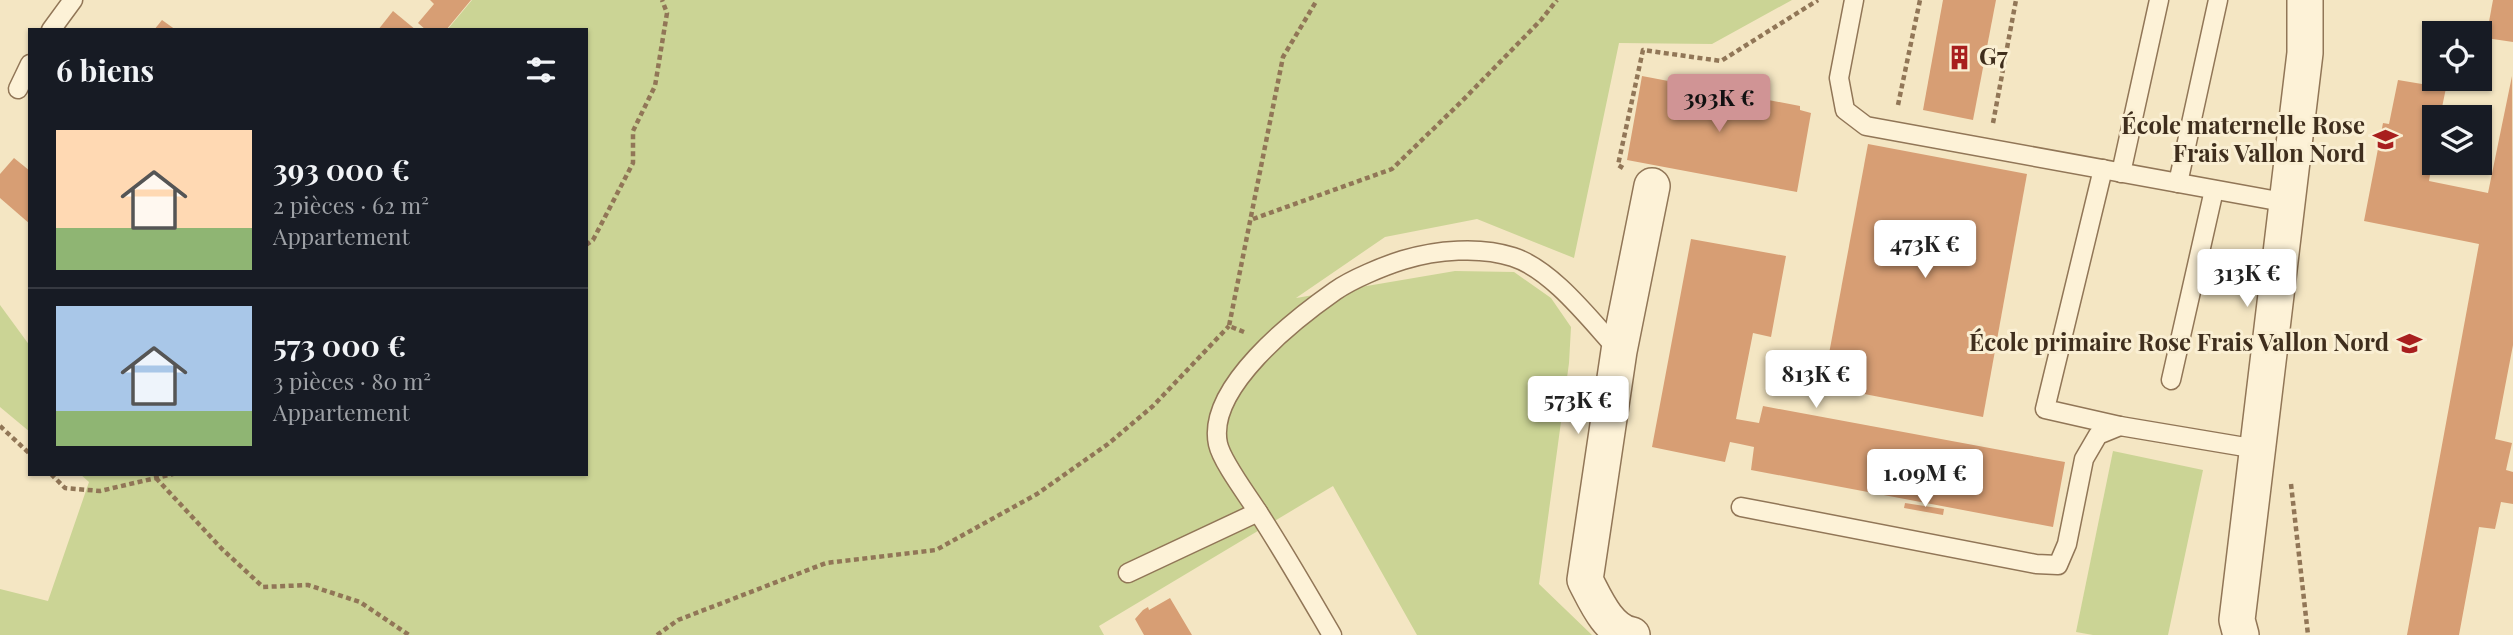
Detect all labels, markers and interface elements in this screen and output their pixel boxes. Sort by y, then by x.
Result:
map controls [2422,21,2492,175]
button: locate [2422,21,2492,91]
place label: G7 [1979,39,2008,71]
building icon: G7 [1945,43,1973,71]
text: 6 biens [56,50,154,90]
icon: filters [522,51,560,89]
pin: 393K € [1662,74,1776,134]
text: 393K € [1683,81,1755,112]
button: layers [2422,105,2492,175]
place label: École maternelle Rose Frais Vallon Nord [2121,108,2365,168]
school or university icon: École maternelle Rose Frais Vallon Nord [2371,126,2399,154]
text: 393 000 € [273,149,410,189]
icon: home [112,158,196,242]
text: 2 pièces · 62 m² [273,189,429,220]
text: Appartement [273,220,410,251]
pin: 473K € [1868,220,1982,280]
text: 473K € [1890,227,1960,258]
pin: 313K € [2190,250,2304,309]
text: 313K € [2213,256,2281,287]
text: 573 000 € [273,325,406,365]
place label: École primaire Rose Frais Vallon Nord [1969,325,2389,357]
school or university icon: École primaire Rose Frais Vallon Nord [2395,329,2423,357]
icon: home [112,334,196,418]
pin: 813K € [1759,350,1873,410]
text: 813K € [1781,357,1851,388]
text: 3 pièces · 80 m² [273,365,431,396]
pin: 573K € [1521,376,1635,436]
text: 573K € [1544,383,1612,414]
text: Appartement [273,396,410,427]
pin: 1.09M € [1860,449,1990,509]
text: 1.09M € [1883,456,1967,487]

